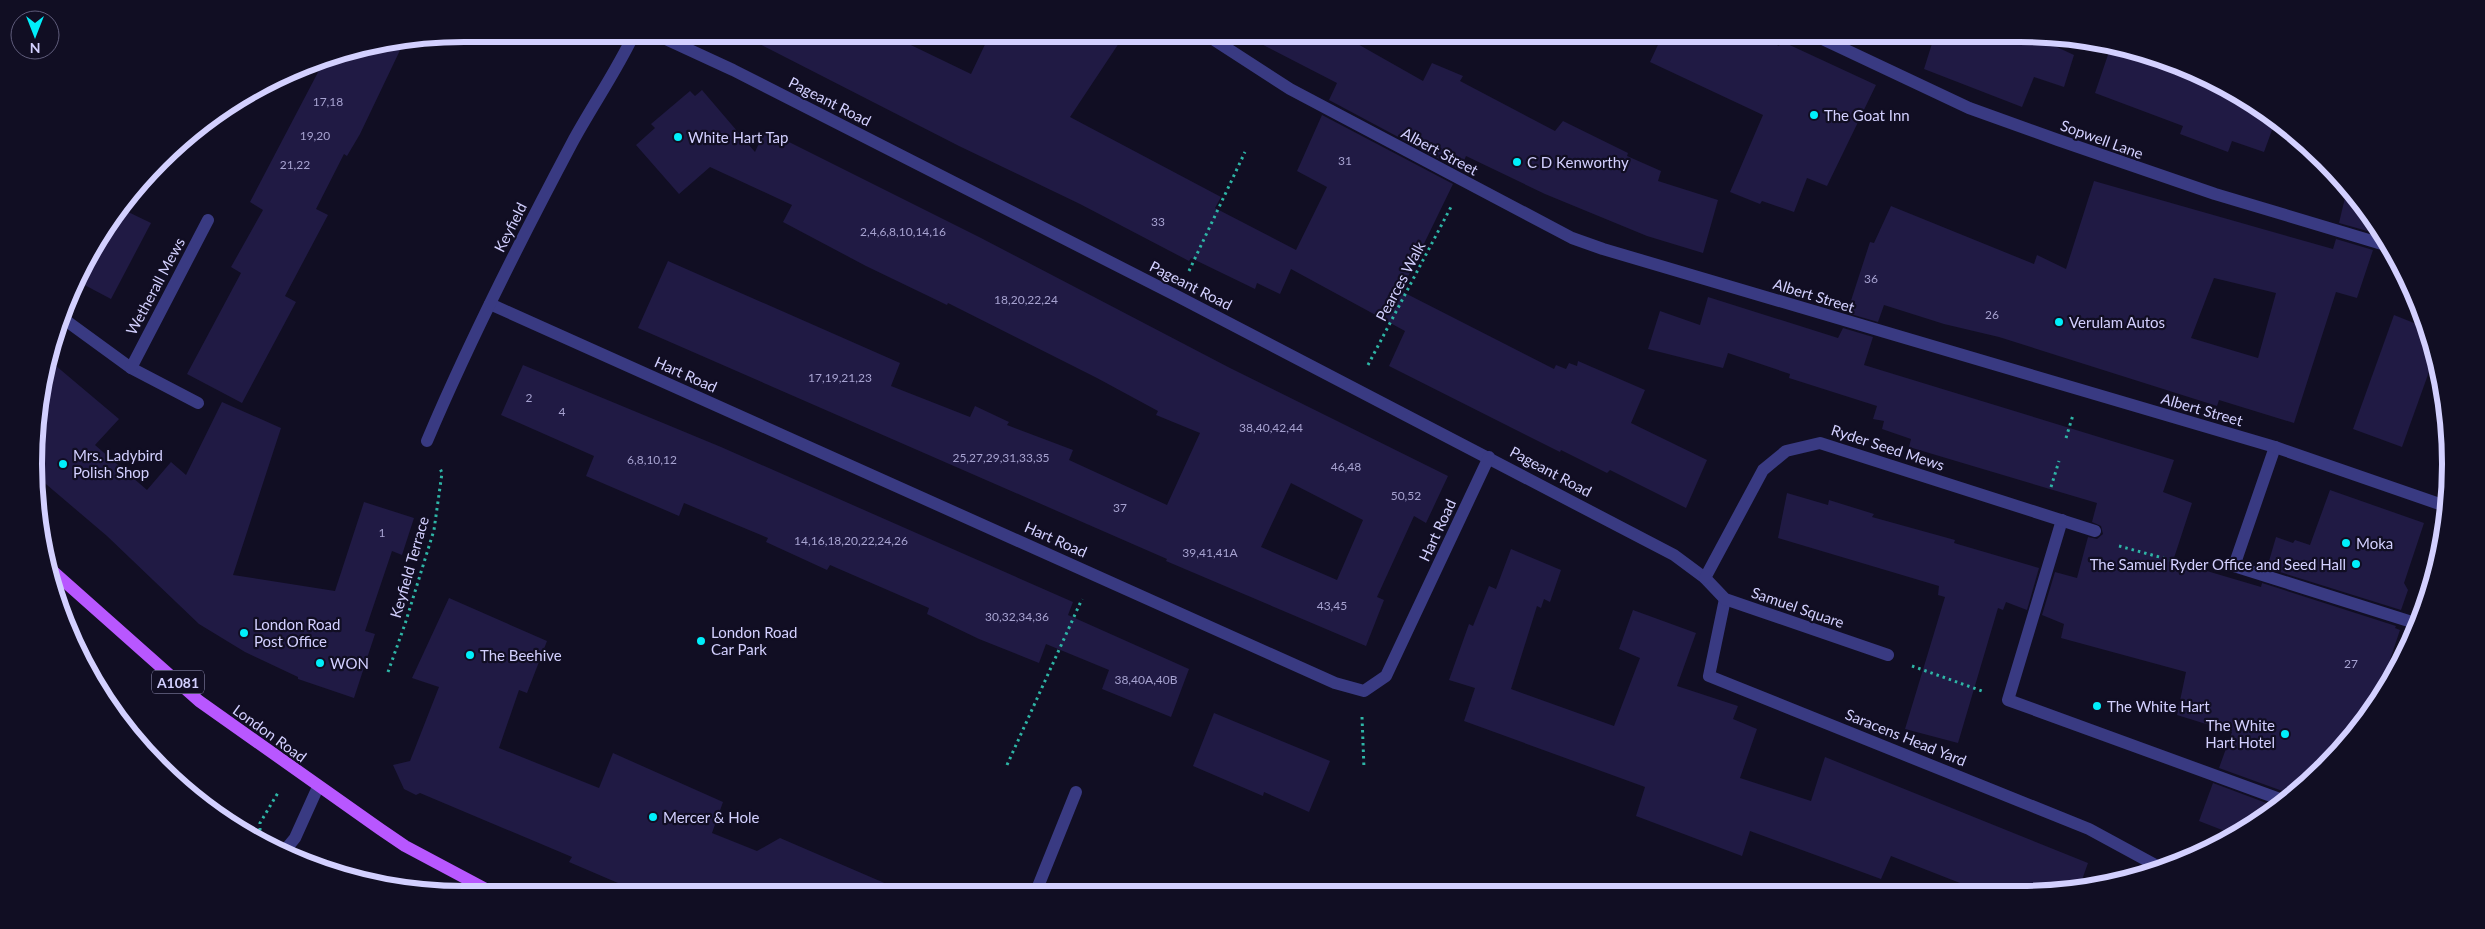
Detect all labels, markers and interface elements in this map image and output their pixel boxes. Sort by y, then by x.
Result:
north arrow [10,10,60,60]
text: N [30,40,40,57]
street label: Pageant Road [786,73,874,129]
house number: 17,18 [313,94,343,109]
place label: The Goat Inn [1824,106,1910,124]
marker: The Goat Inn [1808,109,1820,121]
street label: Sopwell Lane [2058,116,2146,162]
street label: Albert Street [1399,123,1482,179]
house number: 19,20 [300,128,330,143]
place label: White Hart Tap [688,128,788,146]
marker: White Hart Tap [672,131,684,143]
house number: 31 [1338,153,1352,168]
place label: C D Kenworthy [1527,153,1629,171]
marker: C D Kenworthy [1511,156,1523,168]
house number: 21,22 [280,157,310,172]
street label: Keyfield [490,199,530,255]
house number: 33 [1151,214,1165,229]
house number: 2,4,6,8,10,14,16 [860,224,946,239]
street label: Wetherall Mews [122,234,188,338]
street label: Pearces Walk [1372,238,1429,324]
street label: Pageant Road [1147,257,1235,313]
house number: 36 [1864,271,1878,286]
street label: Albert Street [1771,274,1857,316]
house number: 18,20,22,24 [994,292,1058,307]
house number: 26 [1985,307,1999,322]
place label: Verulam Autos [2069,313,2165,331]
marker: Verulam Autos [2053,316,2065,328]
street label: Hart Road [652,352,720,396]
house number: 17,19,21,23 [808,370,872,385]
street label: Albert Street [2159,389,2246,429]
house number: 2 [526,390,533,405]
house number: 4 [559,404,566,419]
house number: 38,40,42,44 [1239,420,1303,435]
street label: Ryder Seed Mews [1829,420,1947,474]
street label: Pageant Road [1507,442,1595,500]
place label: Mrs. Ladybird Polish Shop [73,446,163,481]
house number: 25,27,29,31,33,35 [952,450,1050,465]
house number: 6,8,10,12 [627,452,677,467]
marker: Mrs. Ladybird Polish Shop [57,458,69,470]
house number: 46,48 [1331,459,1361,474]
house number: 50,52 [1391,488,1421,503]
street label: Hart Road [1415,496,1459,564]
house number: 37 [1113,500,1127,515]
street label: Keyfield Terrace [386,514,432,620]
street label: Hart Road [1022,517,1090,561]
house number: 1 [379,525,386,540]
house number: 14,16,18,20,22,24,26 [794,533,908,548]
place label: Moka [2356,534,2393,552]
marker: Moka [2340,537,2352,549]
house number: 39,41,41A [1182,545,1239,560]
place label: The Samuel Ryder Office and Seed Hall [2090,555,2346,573]
marker: The Samuel Ryder Office and Seed Hall [2350,558,2362,570]
street label: Samuel Square [1749,583,1847,631]
house number: 43,45 [1317,598,1347,613]
house number: 30,32,34,36 [985,609,1049,624]
place label: London Road Post Office [254,615,340,650]
place label: London Road Car Park [711,623,797,658]
marker: London Road Post Office [238,627,250,639]
marker: London Road Car Park [695,635,707,647]
place label: The Beehive [480,646,562,664]
marker: The Beehive [464,649,476,661]
place label: WON [330,654,369,672]
house number: 27 [2344,656,2358,671]
marker: WON [314,657,326,669]
road number: A1081 [152,670,204,694]
house number: 38,40A,40B [1114,672,1178,687]
place label: The White Hart [2107,697,2210,715]
street label: London Road [230,700,310,766]
marker: The White Hart [2091,700,2103,712]
street label: Saracens Head Yard [1843,705,1969,769]
place label: The White Hart Hotel [2205,716,2275,751]
marker: The White Hart Hotel [2279,728,2291,740]
place label: Mercer & Hole [663,808,759,826]
marker: Mercer & Hole [647,811,659,823]

